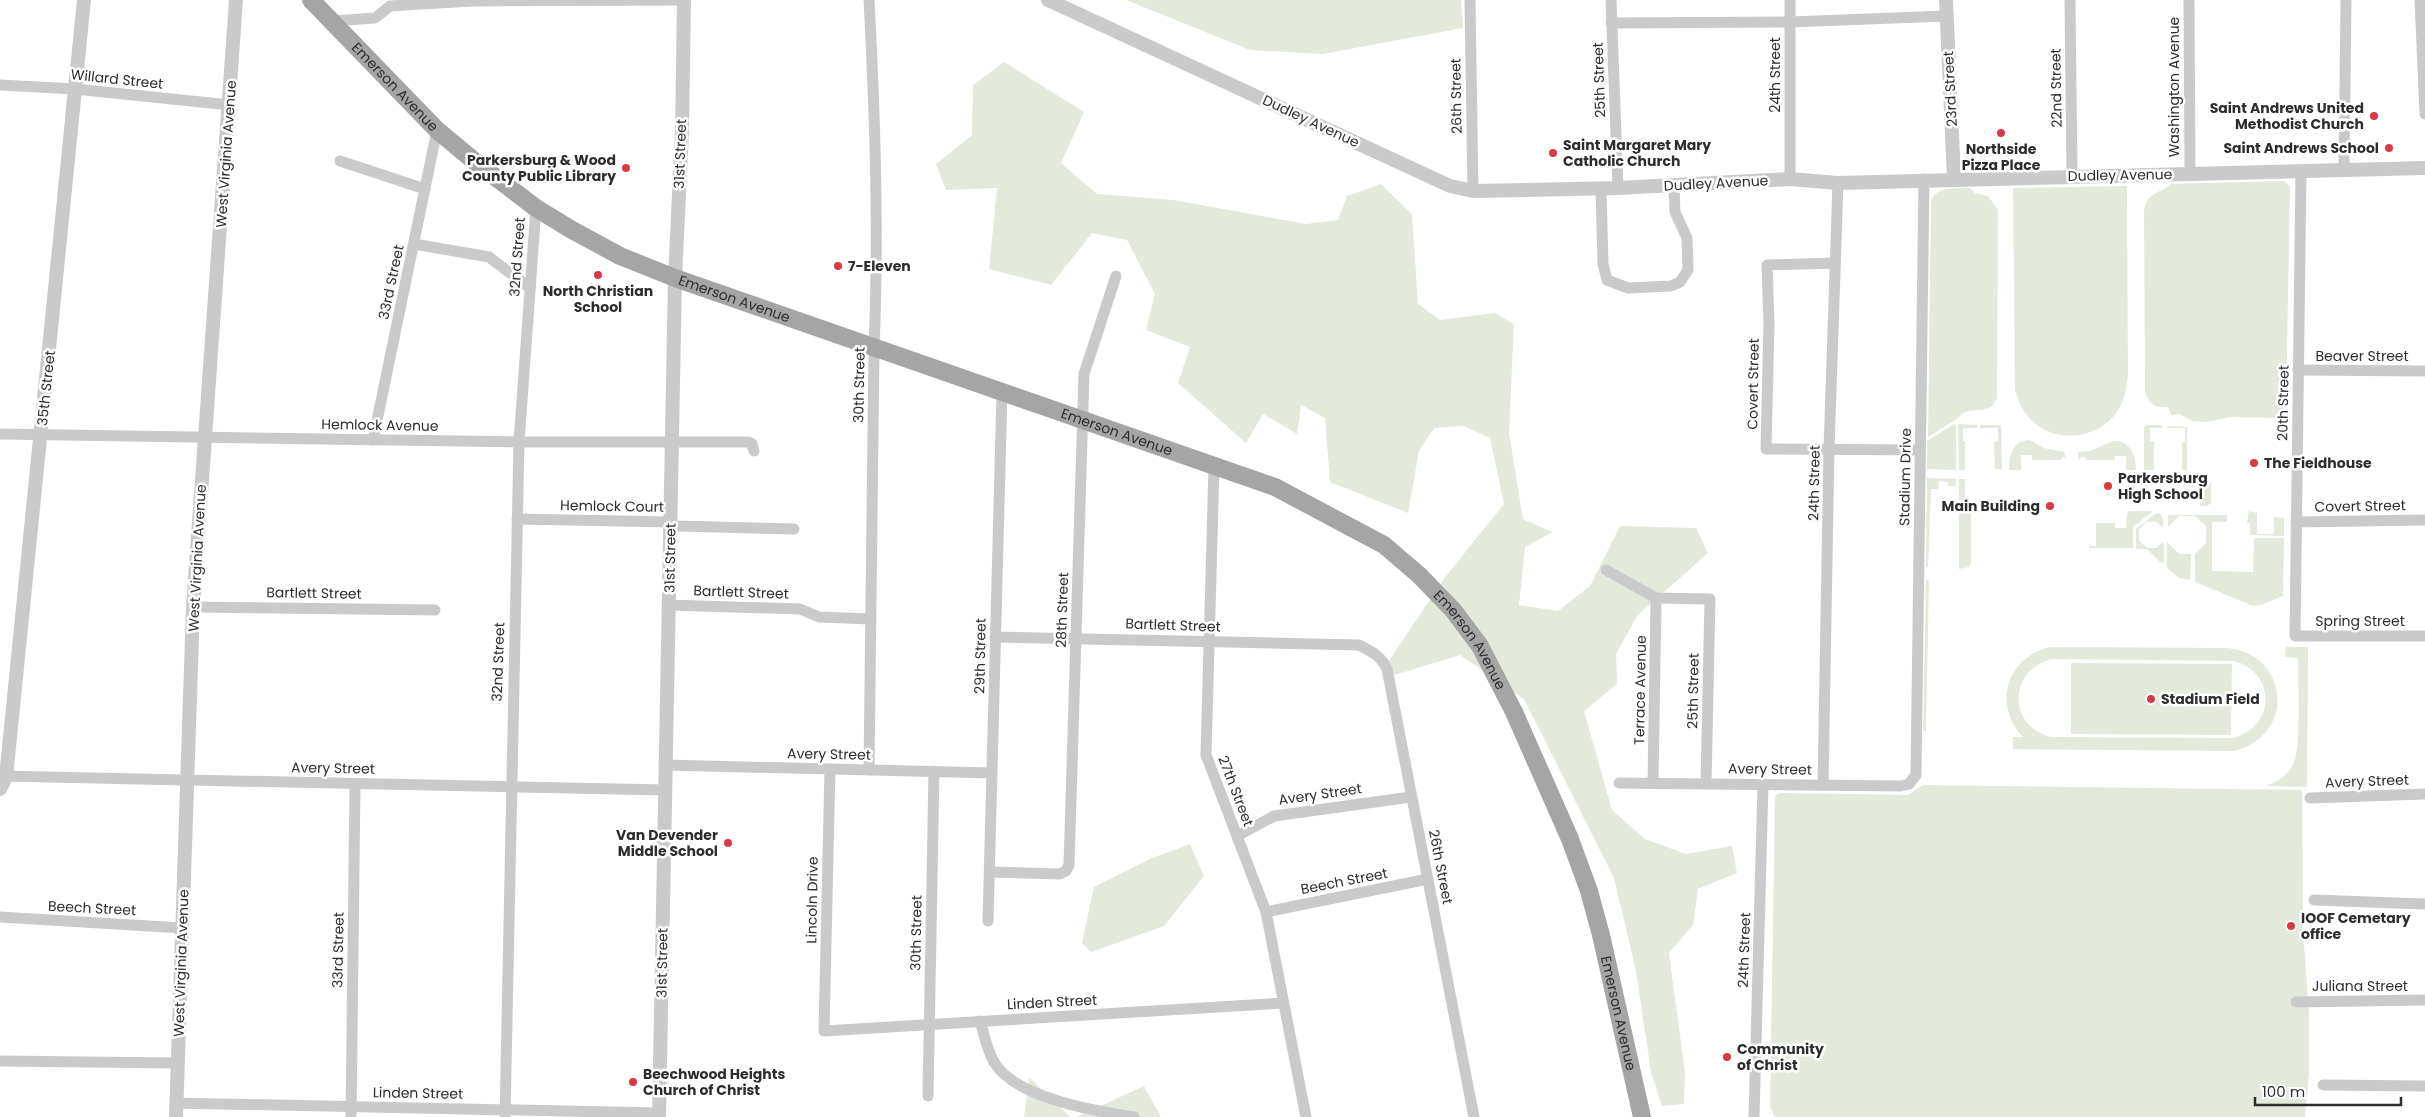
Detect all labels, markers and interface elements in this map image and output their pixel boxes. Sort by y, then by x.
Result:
street label: Washington Avenue [2164,16,2184,157]
street label: 24th Street [1765,37,1785,113]
street label: Emerson Avenue [347,38,443,136]
street label: 25th Street [1588,42,1610,118]
street label: 22nd Street [2045,48,2067,128]
street label: 23rd Street [1938,51,1962,127]
street label: 26th Street [1445,58,1467,134]
street label: Willard Street [70,64,164,94]
street label: West Virginia Avenue [211,79,241,228]
street label: Dudley Avenue [1259,90,1363,152]
place label: Saint Andrews United Methodist Church [2210,98,2364,134]
marker: Saint Andrews United Methodist Church [2368,110,2380,122]
street label: 31st Street [669,119,691,189]
marker: Northside Pizza Place [1995,127,2007,139]
place label: Saint Margaret Mary Catholic Church [1563,135,1711,171]
place label: Saint Andrews School [2223,138,2379,158]
place label: Northside Pizza Place [1962,139,2041,175]
marker: Saint Andrews School [2383,142,2395,154]
marker: Saint Margaret Mary Catholic Church [1547,147,1559,159]
place label: Parkersburg & Wood County Public Library [462,150,616,186]
marker: Parkersburg & Wood County Public Library [620,162,632,174]
street label: Dudley Avenue [2068,164,2173,186]
street label: Dudley Avenue [1663,170,1769,196]
street label: 32nd Street [504,217,530,297]
street label: 33rd Street [373,243,409,321]
place label: 7-Eleven [848,256,911,276]
marker: 7-Eleven [832,260,844,272]
marker: North Christian School [592,269,604,281]
street label: Emerson Avenue [676,270,793,327]
place label: North Christian School [543,281,653,317]
street label: Covert Street [1742,338,1764,430]
street label: Beaver Street [2315,346,2409,366]
street label: 30th Street [848,347,870,423]
street label: 35th Street [32,349,60,427]
street label: 20th Street [2272,365,2294,441]
street label: Emerson Avenue [1058,403,1176,461]
street label: Hemlock Avenue [321,414,439,436]
street label: Stadium Drive [1894,428,1916,526]
street label: 24th Street [1803,445,1825,521]
place label: The Fieldhouse [2264,453,2372,473]
marker: The Fieldhouse [2248,457,2260,469]
place label: Parkersburg High School [2118,468,2208,504]
marker: Parkersburg High School [2102,480,2114,492]
street label: West Virginia Avenue [183,483,211,632]
street label: Hemlock Court [560,495,664,517]
street label: Covert Street [2314,495,2406,517]
place label: Main Building [1942,496,2040,516]
marker: Main Building [2044,500,2056,512]
street label: 31st Street [659,523,681,593]
street label: 28th Street [1051,572,1073,648]
street label: Bartlett Street [693,580,789,604]
street label: Bartlett Street [266,582,362,604]
street label: Emerson Avenue [1429,586,1511,693]
street label: Spring Street [2315,611,2405,631]
street label: Bartlett Street [1125,613,1221,637]
street label: 29th Street [969,618,991,694]
street label: 32nd Street [487,622,509,702]
street label: Terrace Avenue [1629,635,1651,745]
street label: 25th Street [1682,653,1704,729]
place label: Stadium Field [2161,689,2260,709]
marker: Stadium Field [2145,693,2157,705]
street label: Avery Street [787,743,871,765]
street label: 27th Street [1213,753,1259,829]
street label: Avery Street [291,757,375,779]
street label: Avery Street [1728,758,1812,780]
street label: Avery Street [2325,770,2409,792]
street label: Avery Street [1277,778,1363,810]
place label: Van Devender Middle School [616,825,718,861]
street label: 26th Street [1424,828,1458,906]
marker: Van Devender Middle School [722,837,734,849]
street label: Lincoln Drive [801,856,823,944]
street label: Beech Street [1299,863,1389,899]
street label: West Virginia Avenue [168,889,194,1037]
street label: 30th Street [905,895,927,971]
street label: Beech Street [47,896,137,920]
place label: IOOF Cemetary office [2301,908,2411,944]
street label: 33rd Street [327,912,349,988]
street label: 24th Street [1733,912,1755,988]
marker: IOOF Cemetary office [2285,920,2297,932]
street label: 31st Street [651,928,673,998]
street label: Emerson Avenue [1596,954,1641,1073]
street label: Juliana Street [2312,976,2408,996]
street label: Linden Street [1006,990,1098,1014]
place label: Community of Christ [1737,1039,1824,1075]
marker: Community of Christ [1721,1051,1733,1063]
place label: Beechwood Heights Church of Christ [643,1064,785,1100]
scale bar [2255,1074,2401,1106]
marker: Beechwood Heights Church of Christ [627,1076,639,1088]
text: 100 m [2262,1081,2305,1102]
street label: Linden Street [373,1082,463,1104]

